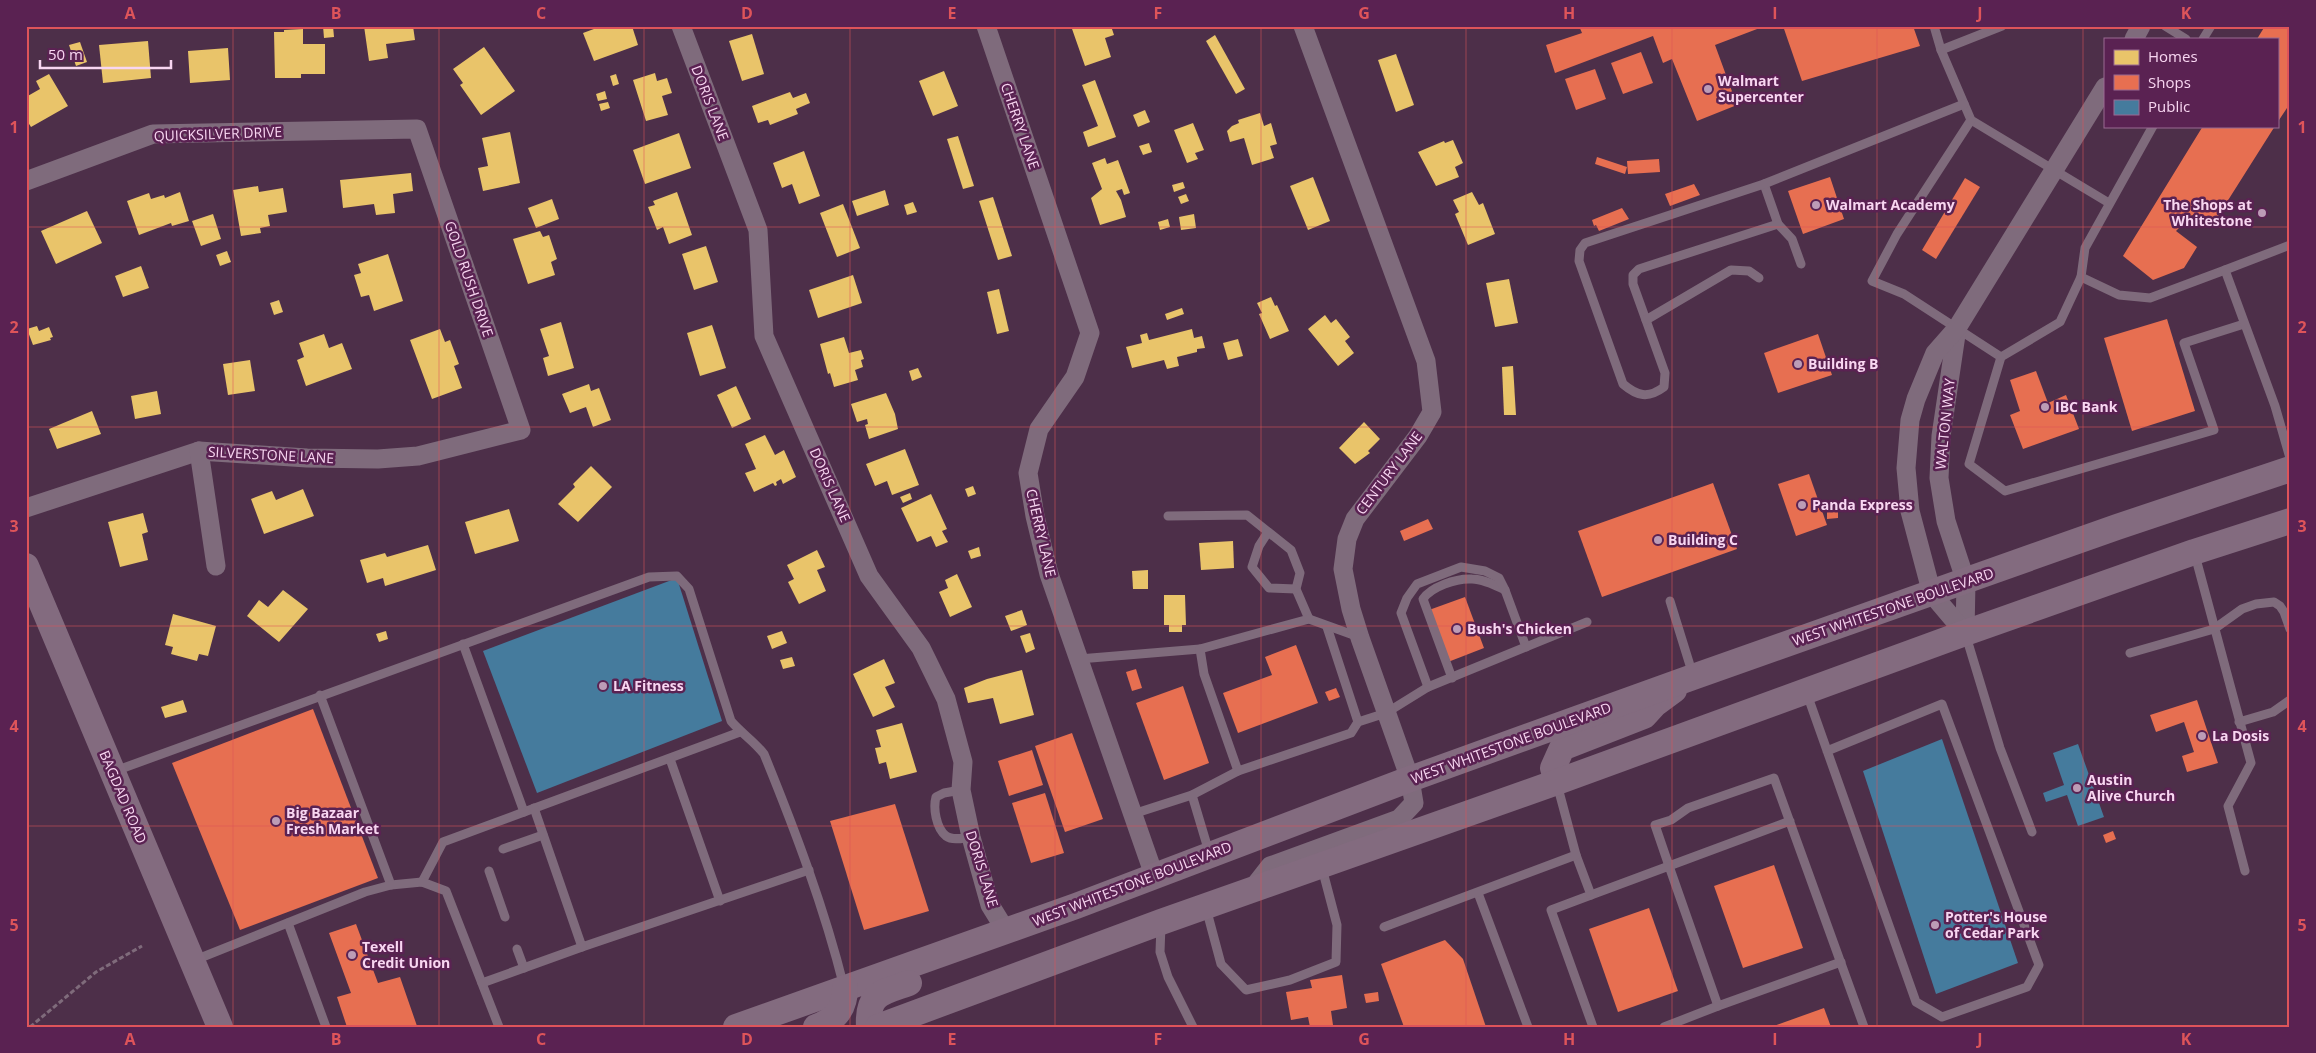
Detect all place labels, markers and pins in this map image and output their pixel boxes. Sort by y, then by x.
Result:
place label: Walmart Supercenter [1718,71,1804,106]
marker: Walmart Supercenter [1702,83,1714,95]
place label: Walmart Academy [1826,195,1955,214]
place label: The Shops at Whitestone [2163,195,2252,230]
marker: Walmart Academy [1810,199,1822,211]
marker: The Shops at Whitestone [2256,207,2268,219]
place label: Building B [1808,354,1878,373]
marker: Building B [1792,358,1804,370]
place label: IBC Bank [2055,397,2118,416]
marker: IBC Bank [2039,401,2051,413]
place label: Panda Express [1812,495,1913,514]
marker: Panda Express [1796,499,1808,511]
place label: Building C [1668,530,1738,549]
marker: Building C [1652,534,1664,546]
place label: Bush's Chicken [1467,619,1572,638]
marker: Bush's Chicken [1451,623,1463,635]
place label: LA Fitness [613,676,684,695]
marker: LA Fitness [597,680,609,692]
place label: La Dosis [2212,726,2269,745]
marker: La Dosis [2196,730,2208,742]
place label: Austin Alive Church [2087,770,2175,805]
marker: Austin Alive Church [2071,782,2083,794]
place label: Big Bazaar Fresh Market [286,803,379,838]
marker: Big Bazaar Fresh Market [270,815,282,827]
place label: Potter's House of Cedar Park [1945,907,2047,942]
marker: Potter's House of Cedar Park [1929,919,1941,931]
place label: Texell Credit Union [362,937,450,972]
marker: Texell Credit Union [346,949,358,961]

